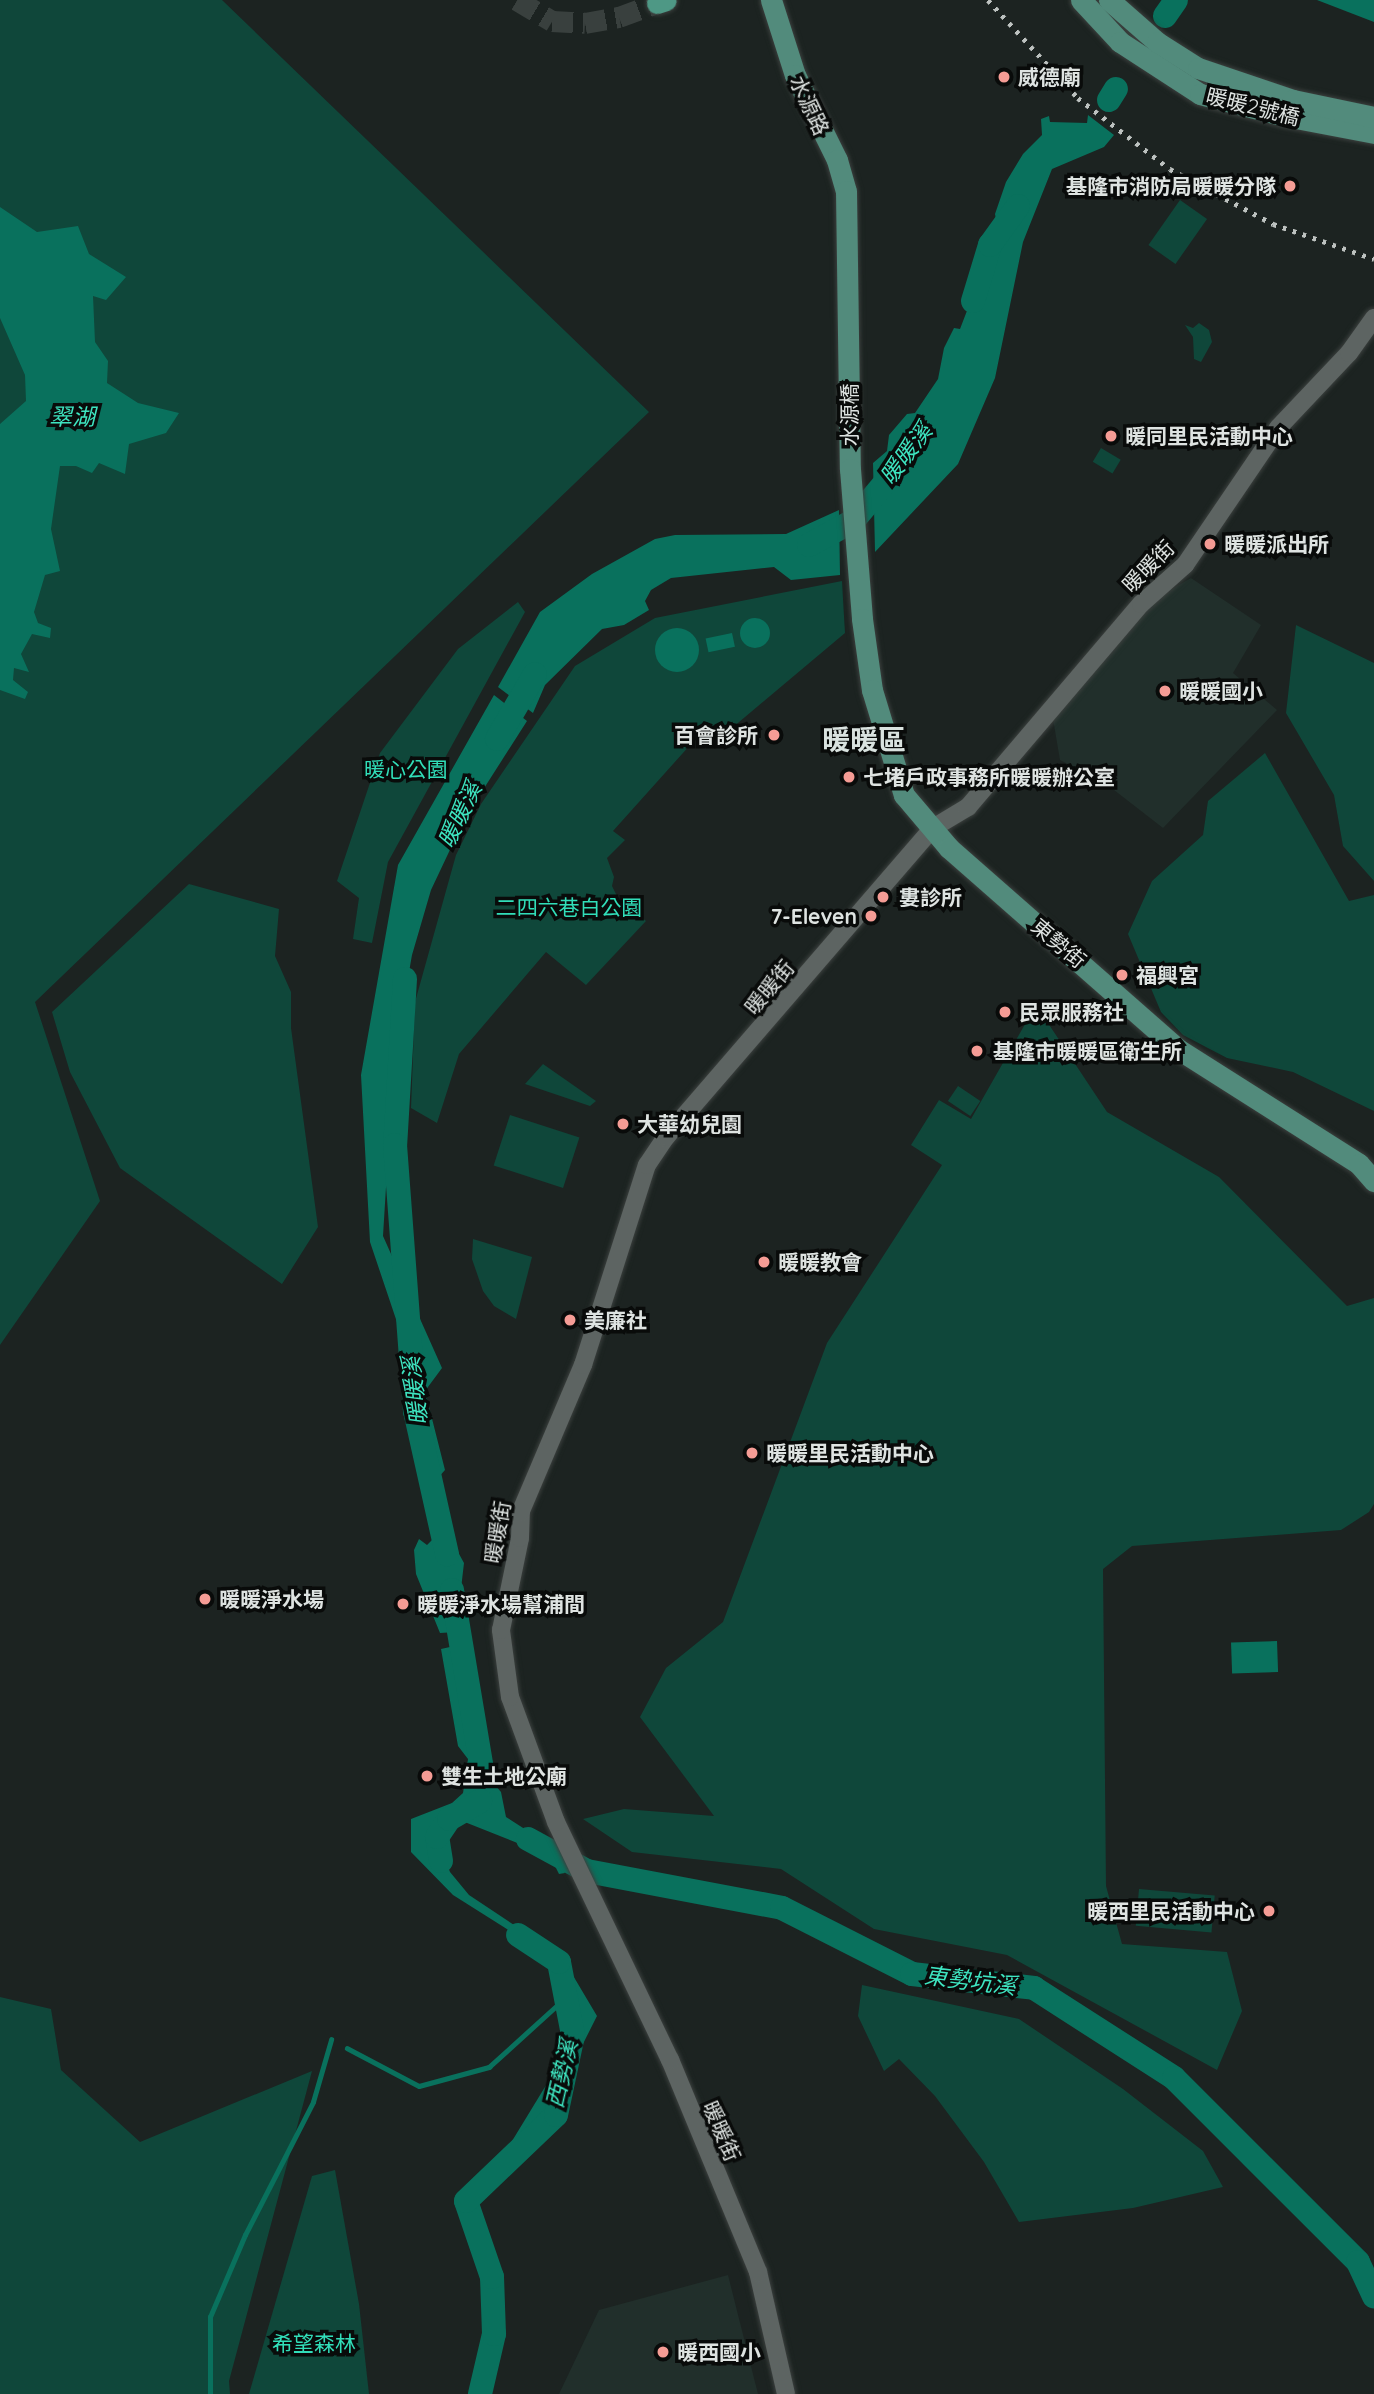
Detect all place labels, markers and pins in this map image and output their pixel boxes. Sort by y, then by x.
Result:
place label: 威德廟 [1018,64,1081,90]
marker: 威德廟 [996,69,1012,85]
place label: 基隆市消防局暖暖分隊 [1066,173,1276,199]
marker: 基隆市消防局暖暖分隊 [1282,178,1298,194]
place label: 暖同里民活動中心 [1125,423,1293,449]
marker: 暖同里民活動中心 [1103,428,1119,444]
place label: 暖暖派出所 [1224,531,1329,557]
marker: 暖暖派出所 [1202,536,1218,552]
place label: 暖暖國小 [1179,678,1263,704]
marker: 暖暖國小 [1157,683,1173,699]
place label: 百會診所 [674,722,758,748]
marker: 百會診所 [764,725,784,745]
place label: 七堵戶政事務所暖暖辦公室 [863,764,1115,790]
marker: 七堵戶政事務所暖暖辦公室 [841,769,857,785]
place label: 婁診所 [899,884,962,910]
marker: 婁診所 [873,887,893,907]
place label: 7-Eleven [771,903,857,929]
marker: 7-Eleven [863,908,879,924]
place label: 福興宮 [1136,962,1199,988]
marker: 福興宮 [1114,967,1130,983]
place label: 民眾服務社 [1019,999,1124,1025]
marker: 民眾服務社 [997,1004,1013,1020]
place label: 基隆市暖暖區衛生所 [993,1038,1182,1064]
marker: 基隆市暖暖區衛生所 [967,1041,987,1061]
place label: 大華幼兒園 [637,1111,742,1137]
marker: 大華幼兒園 [615,1116,631,1132]
place label: 暖暖教會 [778,1249,862,1275]
marker: 暖暖教會 [756,1254,772,1270]
place label: 美廉社 [584,1307,647,1333]
marker: 美廉社 [562,1312,578,1328]
place label: 暖暖里民活動中心 [766,1440,934,1466]
marker: 暖暖里民活動中心 [744,1445,760,1461]
place label: 暖暖淨水場 [219,1586,324,1612]
marker: 暖暖淨水場 [197,1591,213,1607]
place label: 暖暖淨水場幫浦間 [417,1591,585,1617]
marker: 暖暖淨水場幫浦間 [395,1596,411,1612]
place label: 雙生土地公廟 [441,1763,567,1789]
marker: 雙生土地公廟 [419,1768,435,1784]
place label: 暖西里民活動中心 [1087,1898,1255,1924]
marker: 暖西里民活動中心 [1261,1903,1277,1919]
place label: 暖西國小 [677,2339,761,2365]
marker: 暖西國小 [655,2344,671,2360]

